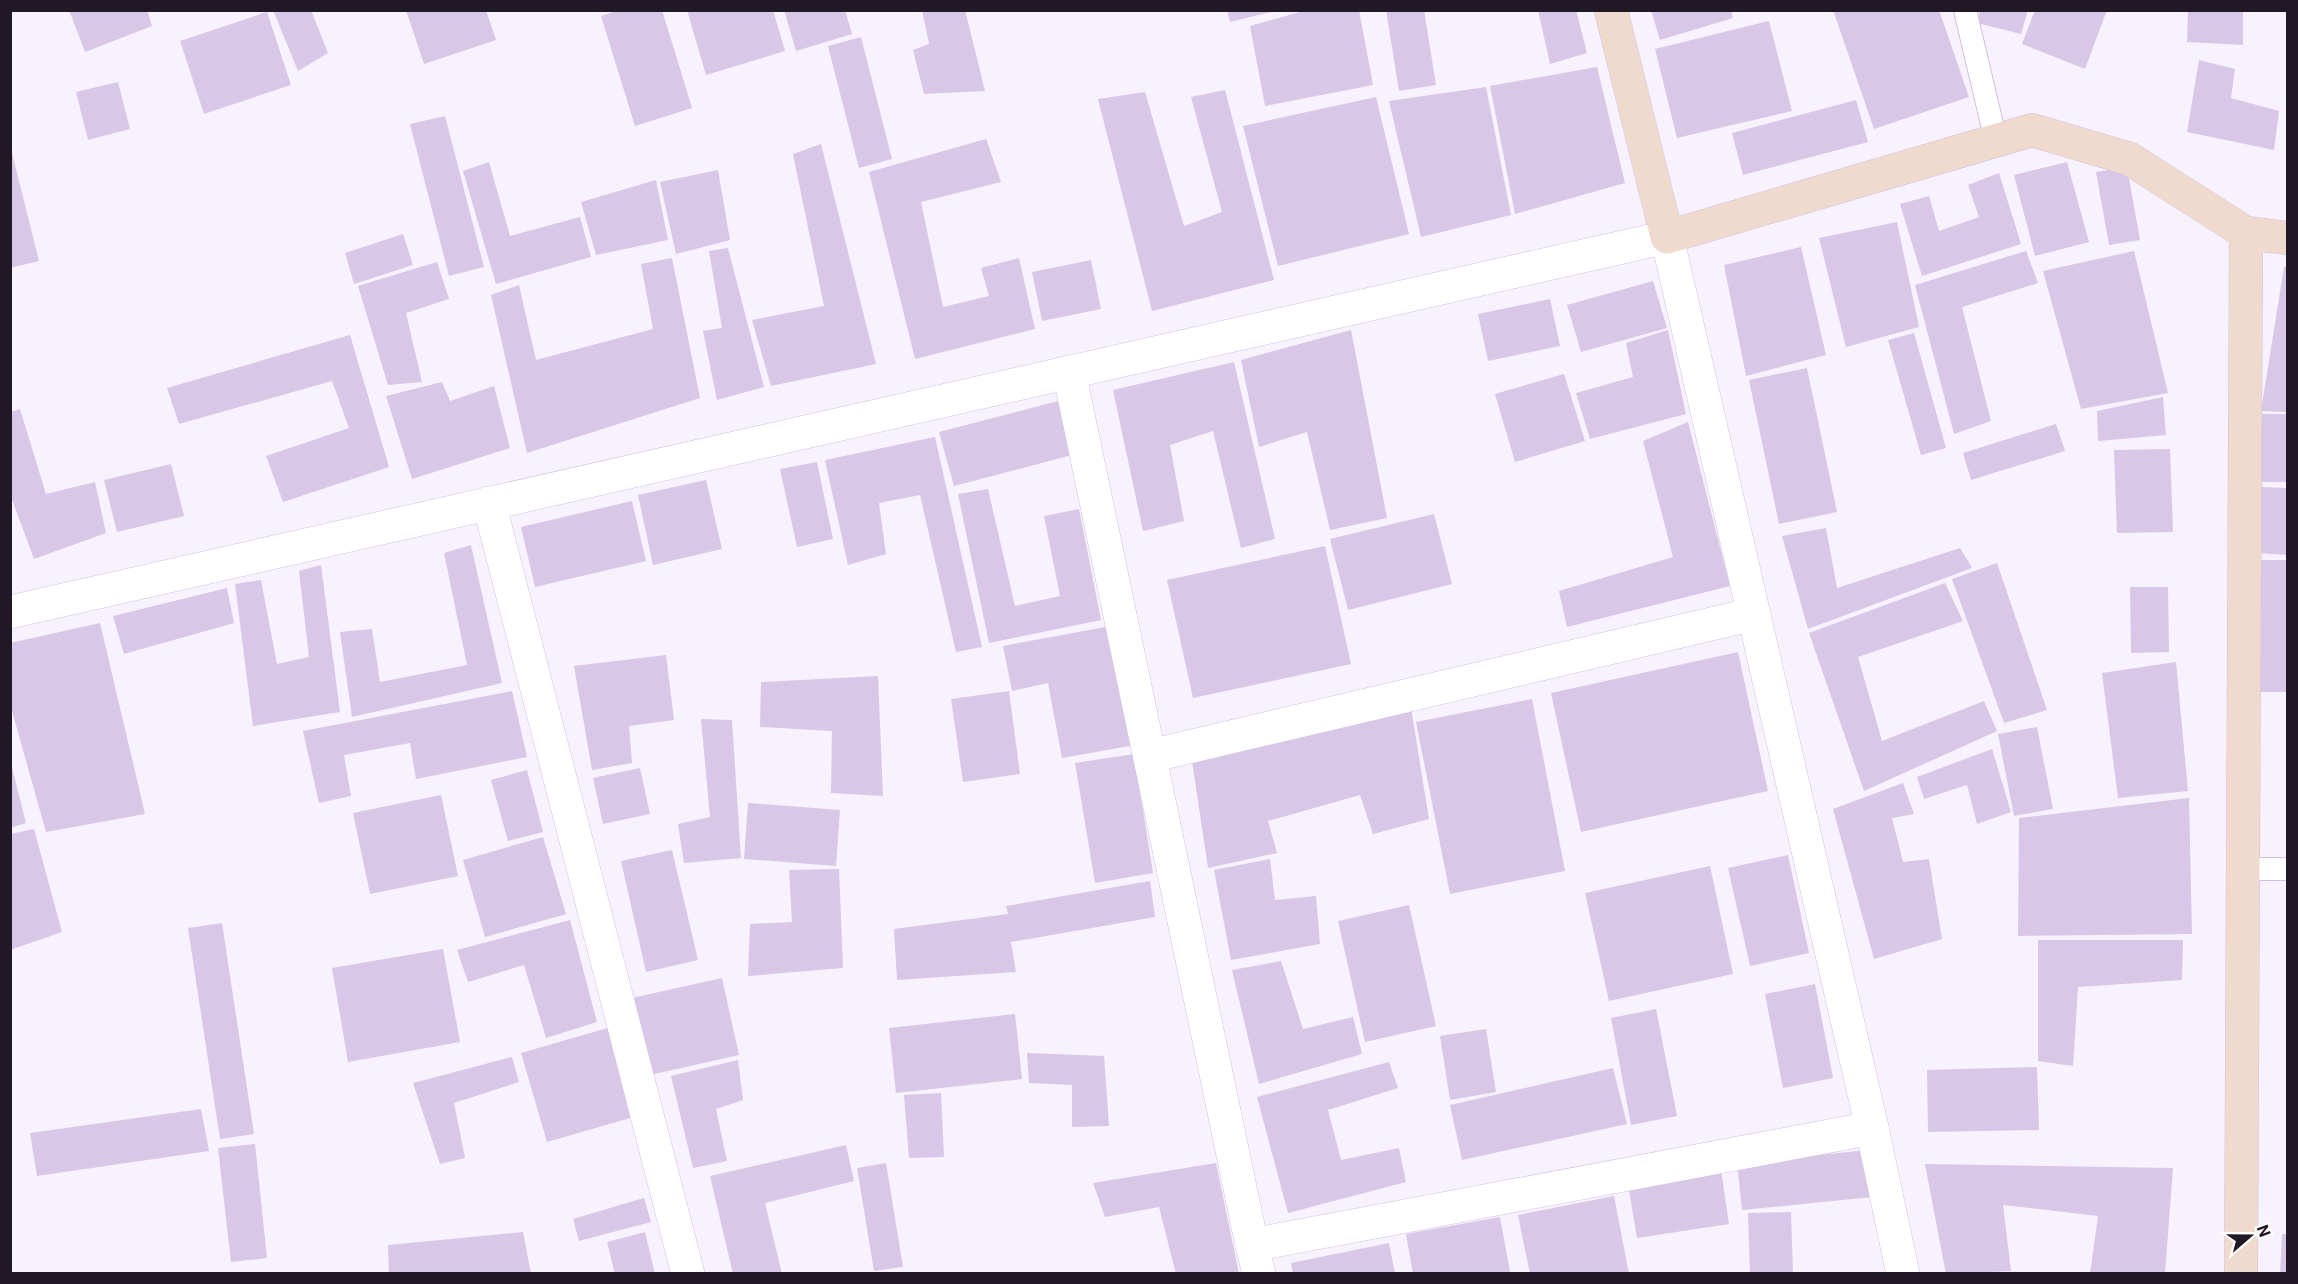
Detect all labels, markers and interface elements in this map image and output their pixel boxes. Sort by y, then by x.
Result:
north arrow [2220,1206,2280,1266]
text: N [2253,1222,2274,1240]

